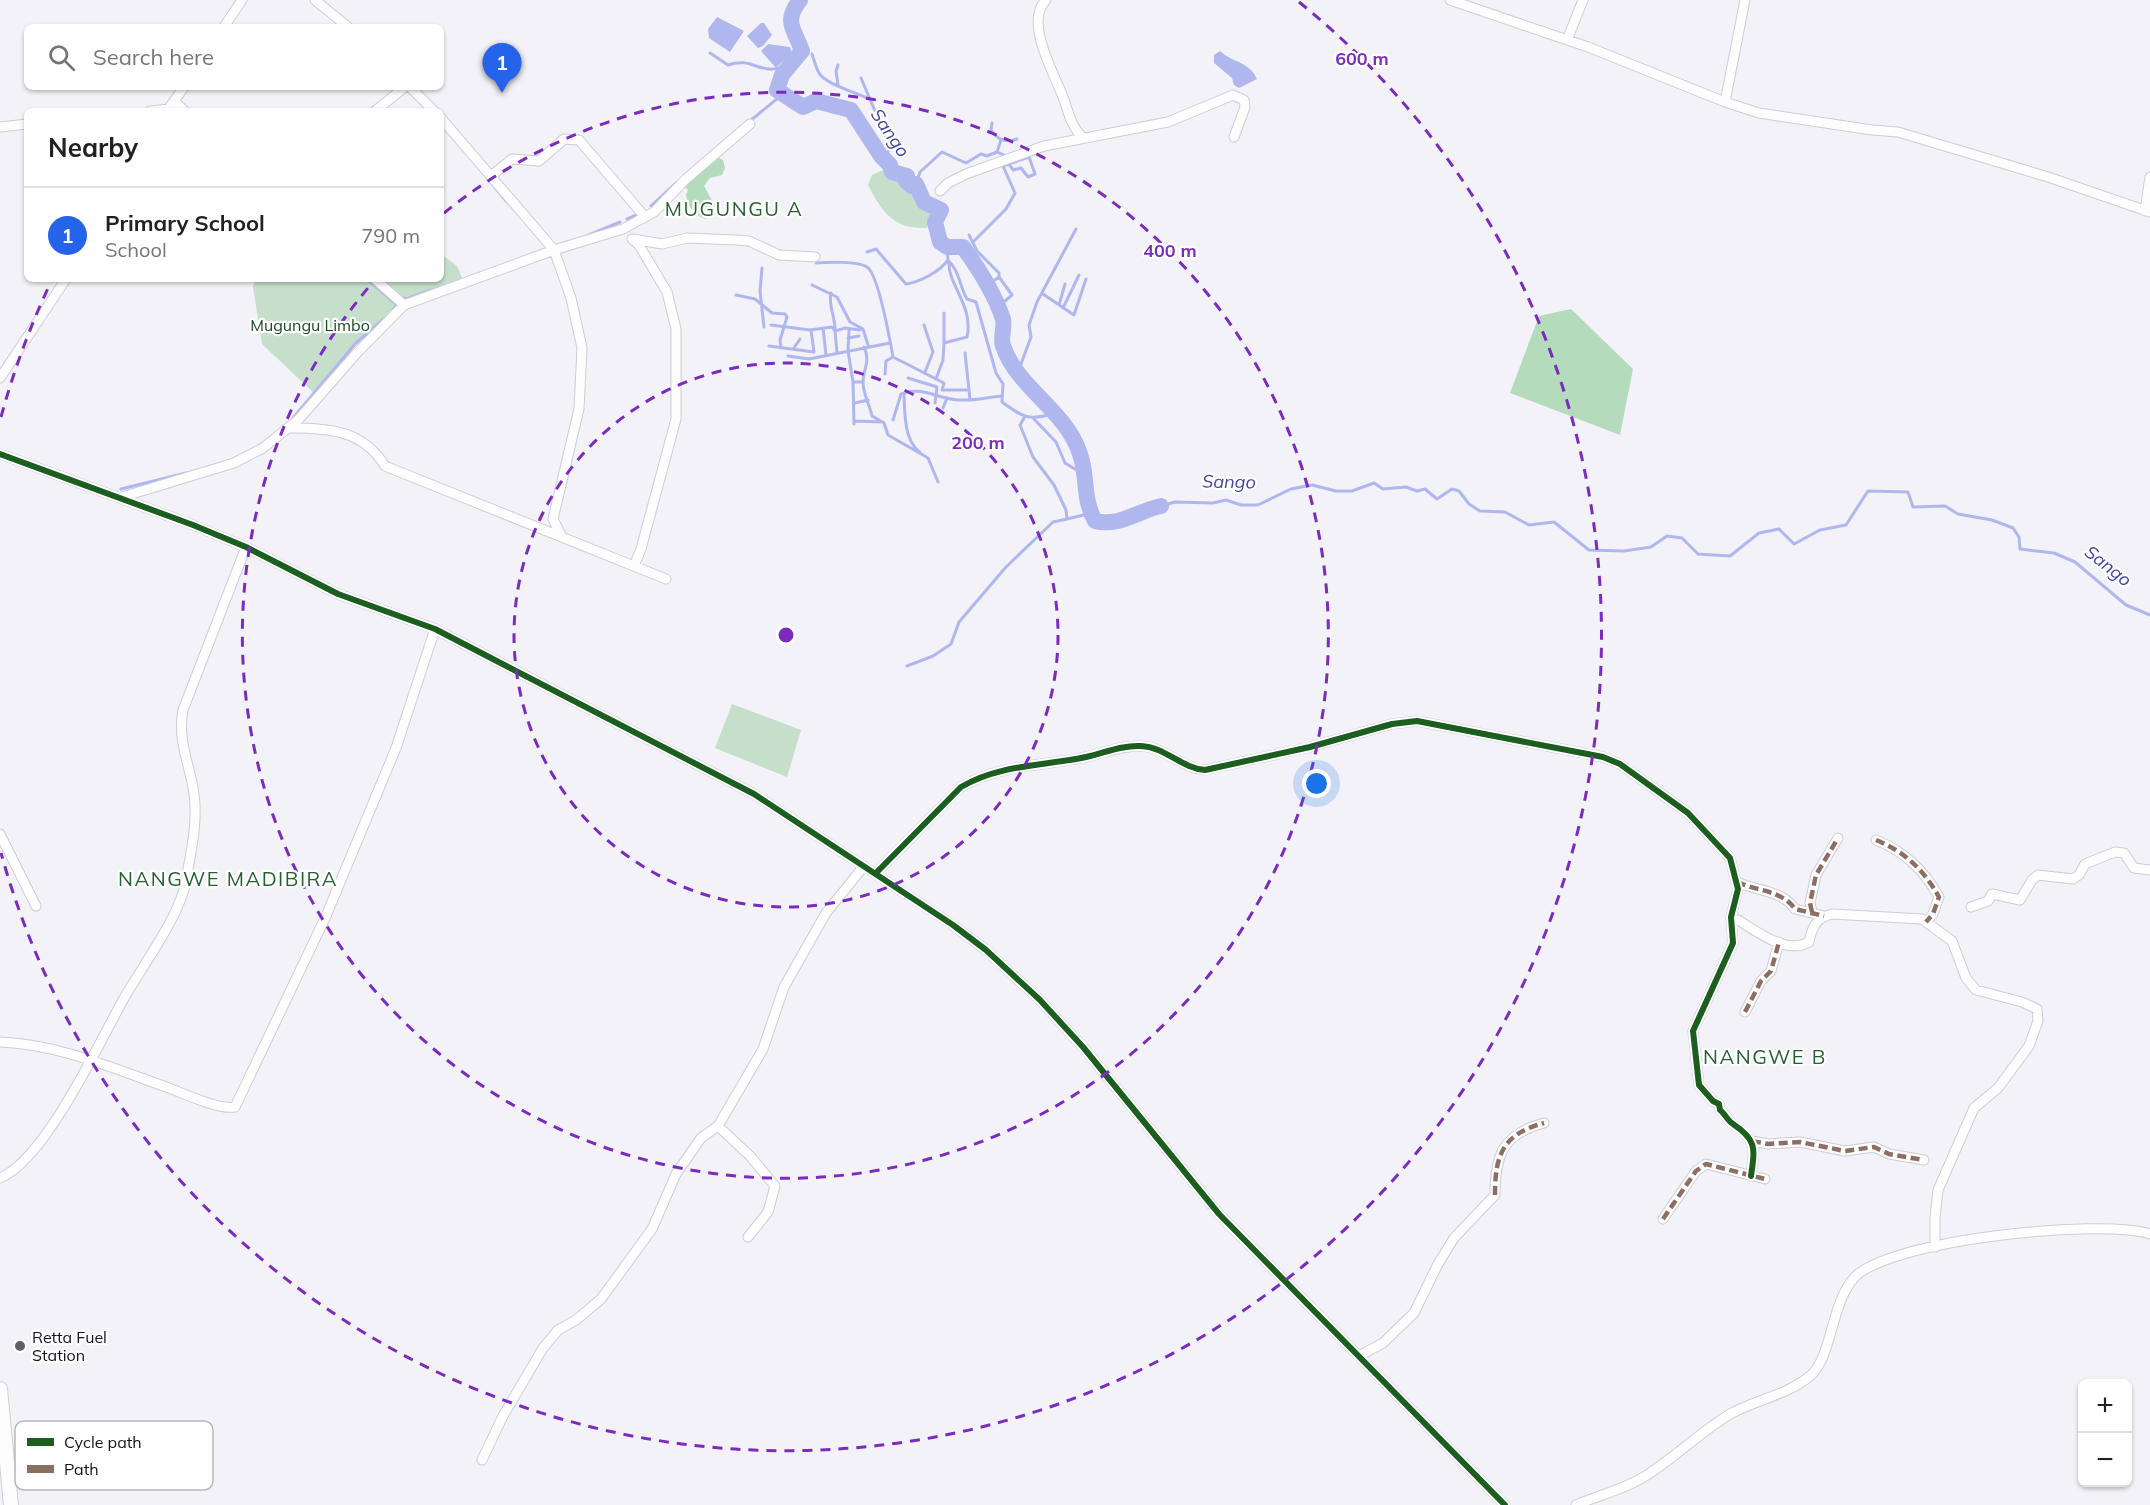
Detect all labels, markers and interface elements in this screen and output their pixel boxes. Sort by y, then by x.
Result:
search box [24,24,444,90]
icon: search [45,41,78,74]
text: Search here [93,43,214,71]
pin: 1 [482,44,522,93]
text: 600 m [1335,47,1389,70]
water label: Sango [866,104,915,161]
text: Nearby [48,131,138,164]
district label: MUGUNGU A [665,196,803,221]
text: Primary School [105,209,265,237]
text: 1 [62,223,74,248]
text: 790 m [361,223,420,248]
text: School [105,237,167,262]
text: 400 m [1143,239,1197,262]
park label: Mugungu Limbo [250,315,370,335]
text: 200 m [951,431,1005,454]
water label: Sango [1202,470,1256,493]
water label: Sango [2080,540,2137,591]
centre of rings [776,625,796,645]
your location [1302,769,1331,798]
district label: NANGWE MADIBIRA [118,866,338,891]
district label: NANGWE B [1703,1044,1827,1069]
place label: Retta Fuel Station [32,1327,107,1365]
marker: Retta Fuel Station [13,1339,27,1353]
map controls [2078,1379,2132,1487]
button: + [2078,1379,2132,1433]
legend [15,1421,213,1490]
text: Cycle path [64,1432,142,1452]
button: − [2078,1433,2132,1487]
text: Path [64,1459,99,1479]

